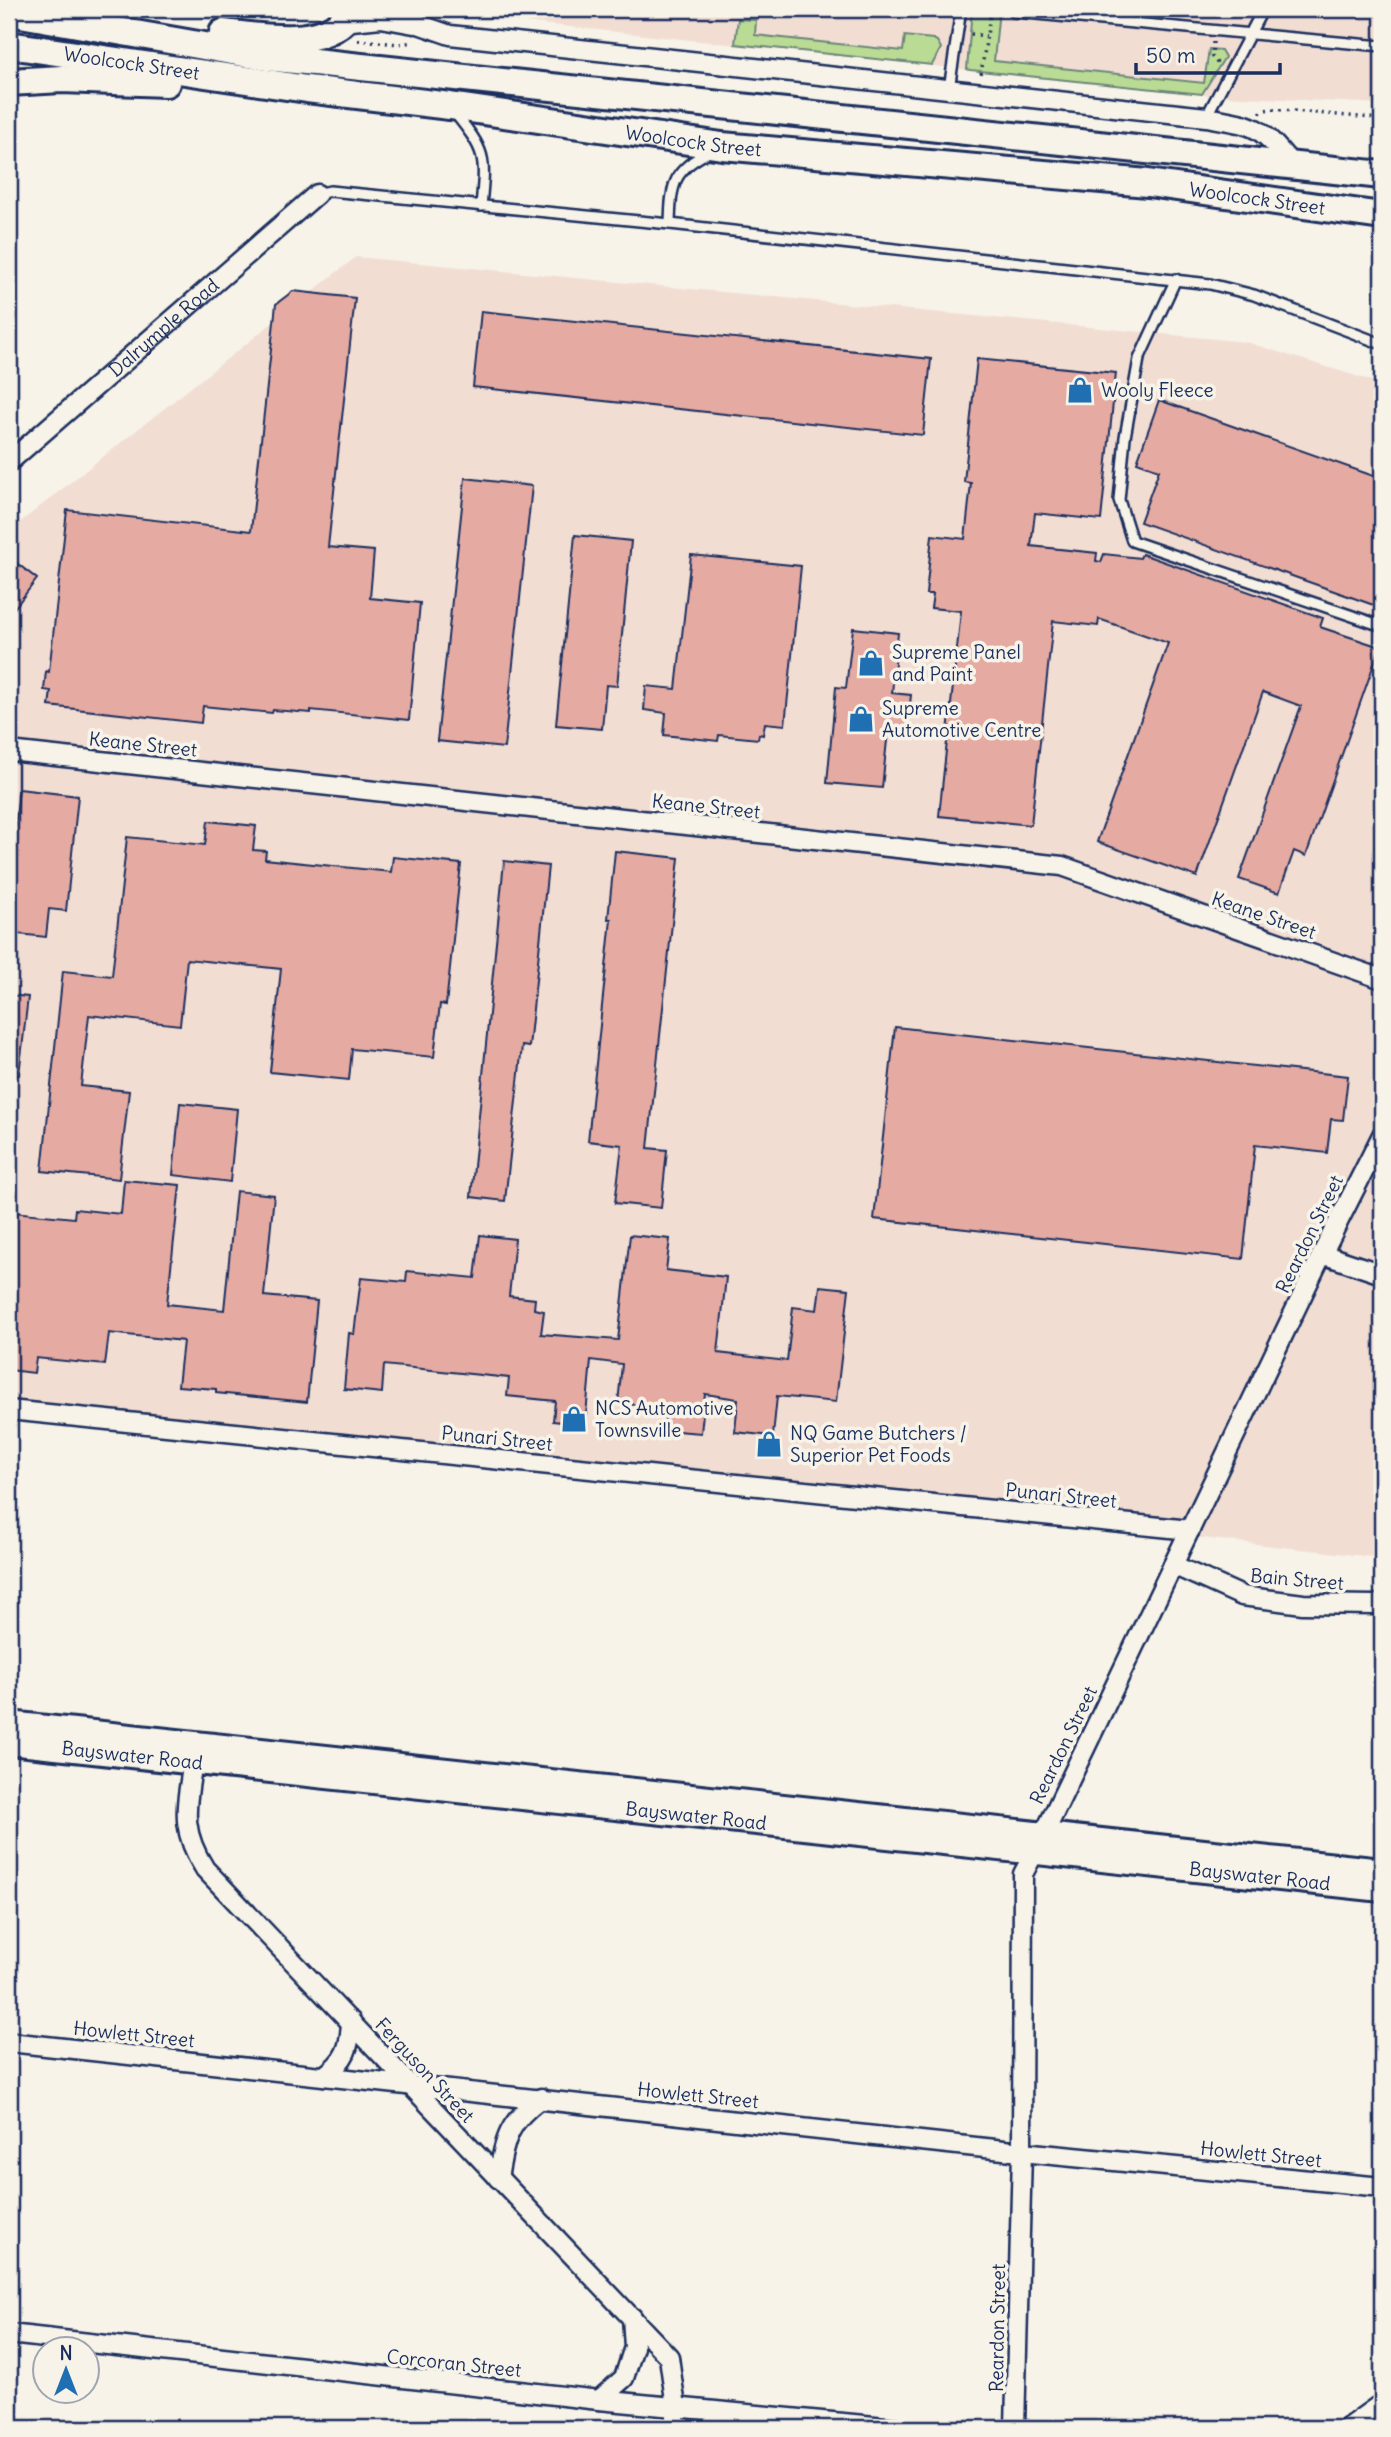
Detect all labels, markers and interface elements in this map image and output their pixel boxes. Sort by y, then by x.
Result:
scale bar [1136,32,1279,76]
street label: Woolcock Street [62,41,201,85]
text: 50 m [1146,42,1195,69]
street label: Woolcock Street [624,120,762,161]
street label: Woolcock Street [1188,177,1327,220]
street label: Dalrymple Road [104,273,224,382]
shop icon: Wooly Fleece [1065,375,1095,405]
place label: Wooly Fleece [1101,378,1214,402]
place label: Supreme Panel and Paint [892,640,1021,686]
shop icon: Supreme Panel and Paint [856,648,886,678]
place label: Supreme Automotive Centre [882,696,1041,742]
shop icon: Supreme Automotive Centre [846,704,876,734]
street label: Keane Street [88,726,198,762]
street label: Keane Street [651,788,761,824]
street label: Keane Street [1209,886,1319,944]
street label: Reardon Street [1270,1171,1348,1297]
place label: NCS Automotive Townsville [595,1396,733,1442]
shop icon: NCS Automotive Townsville [559,1404,589,1434]
street label: Punari Street [440,1420,554,1456]
place label: NQ Game Butchers / Superior Pet Foods [790,1421,967,1467]
shop icon: NQ Game Butchers / Superior Pet Foods [754,1429,784,1459]
street label: Punari Street [1004,1477,1118,1513]
street label: Bain Street [1249,1563,1345,1595]
street label: Reardon Street [1024,1682,1102,1808]
street label: Bayswater Road [61,1736,204,1775]
street label: Bayswater Road [624,1796,768,1835]
street label: Bayswater Road [1188,1856,1332,1895]
street label: Ferguson Street [370,2013,480,2127]
street label: Howlett Street [72,2016,196,2052]
street label: Howlett Street [636,2077,760,2113]
street label: Howlett Street [1199,2136,1323,2172]
street label: Reardon Street [984,2264,1010,2392]
north arrow [32,2336,102,2406]
text: N [59,2341,73,2365]
street label: Corcoran Street [385,2344,523,2382]

